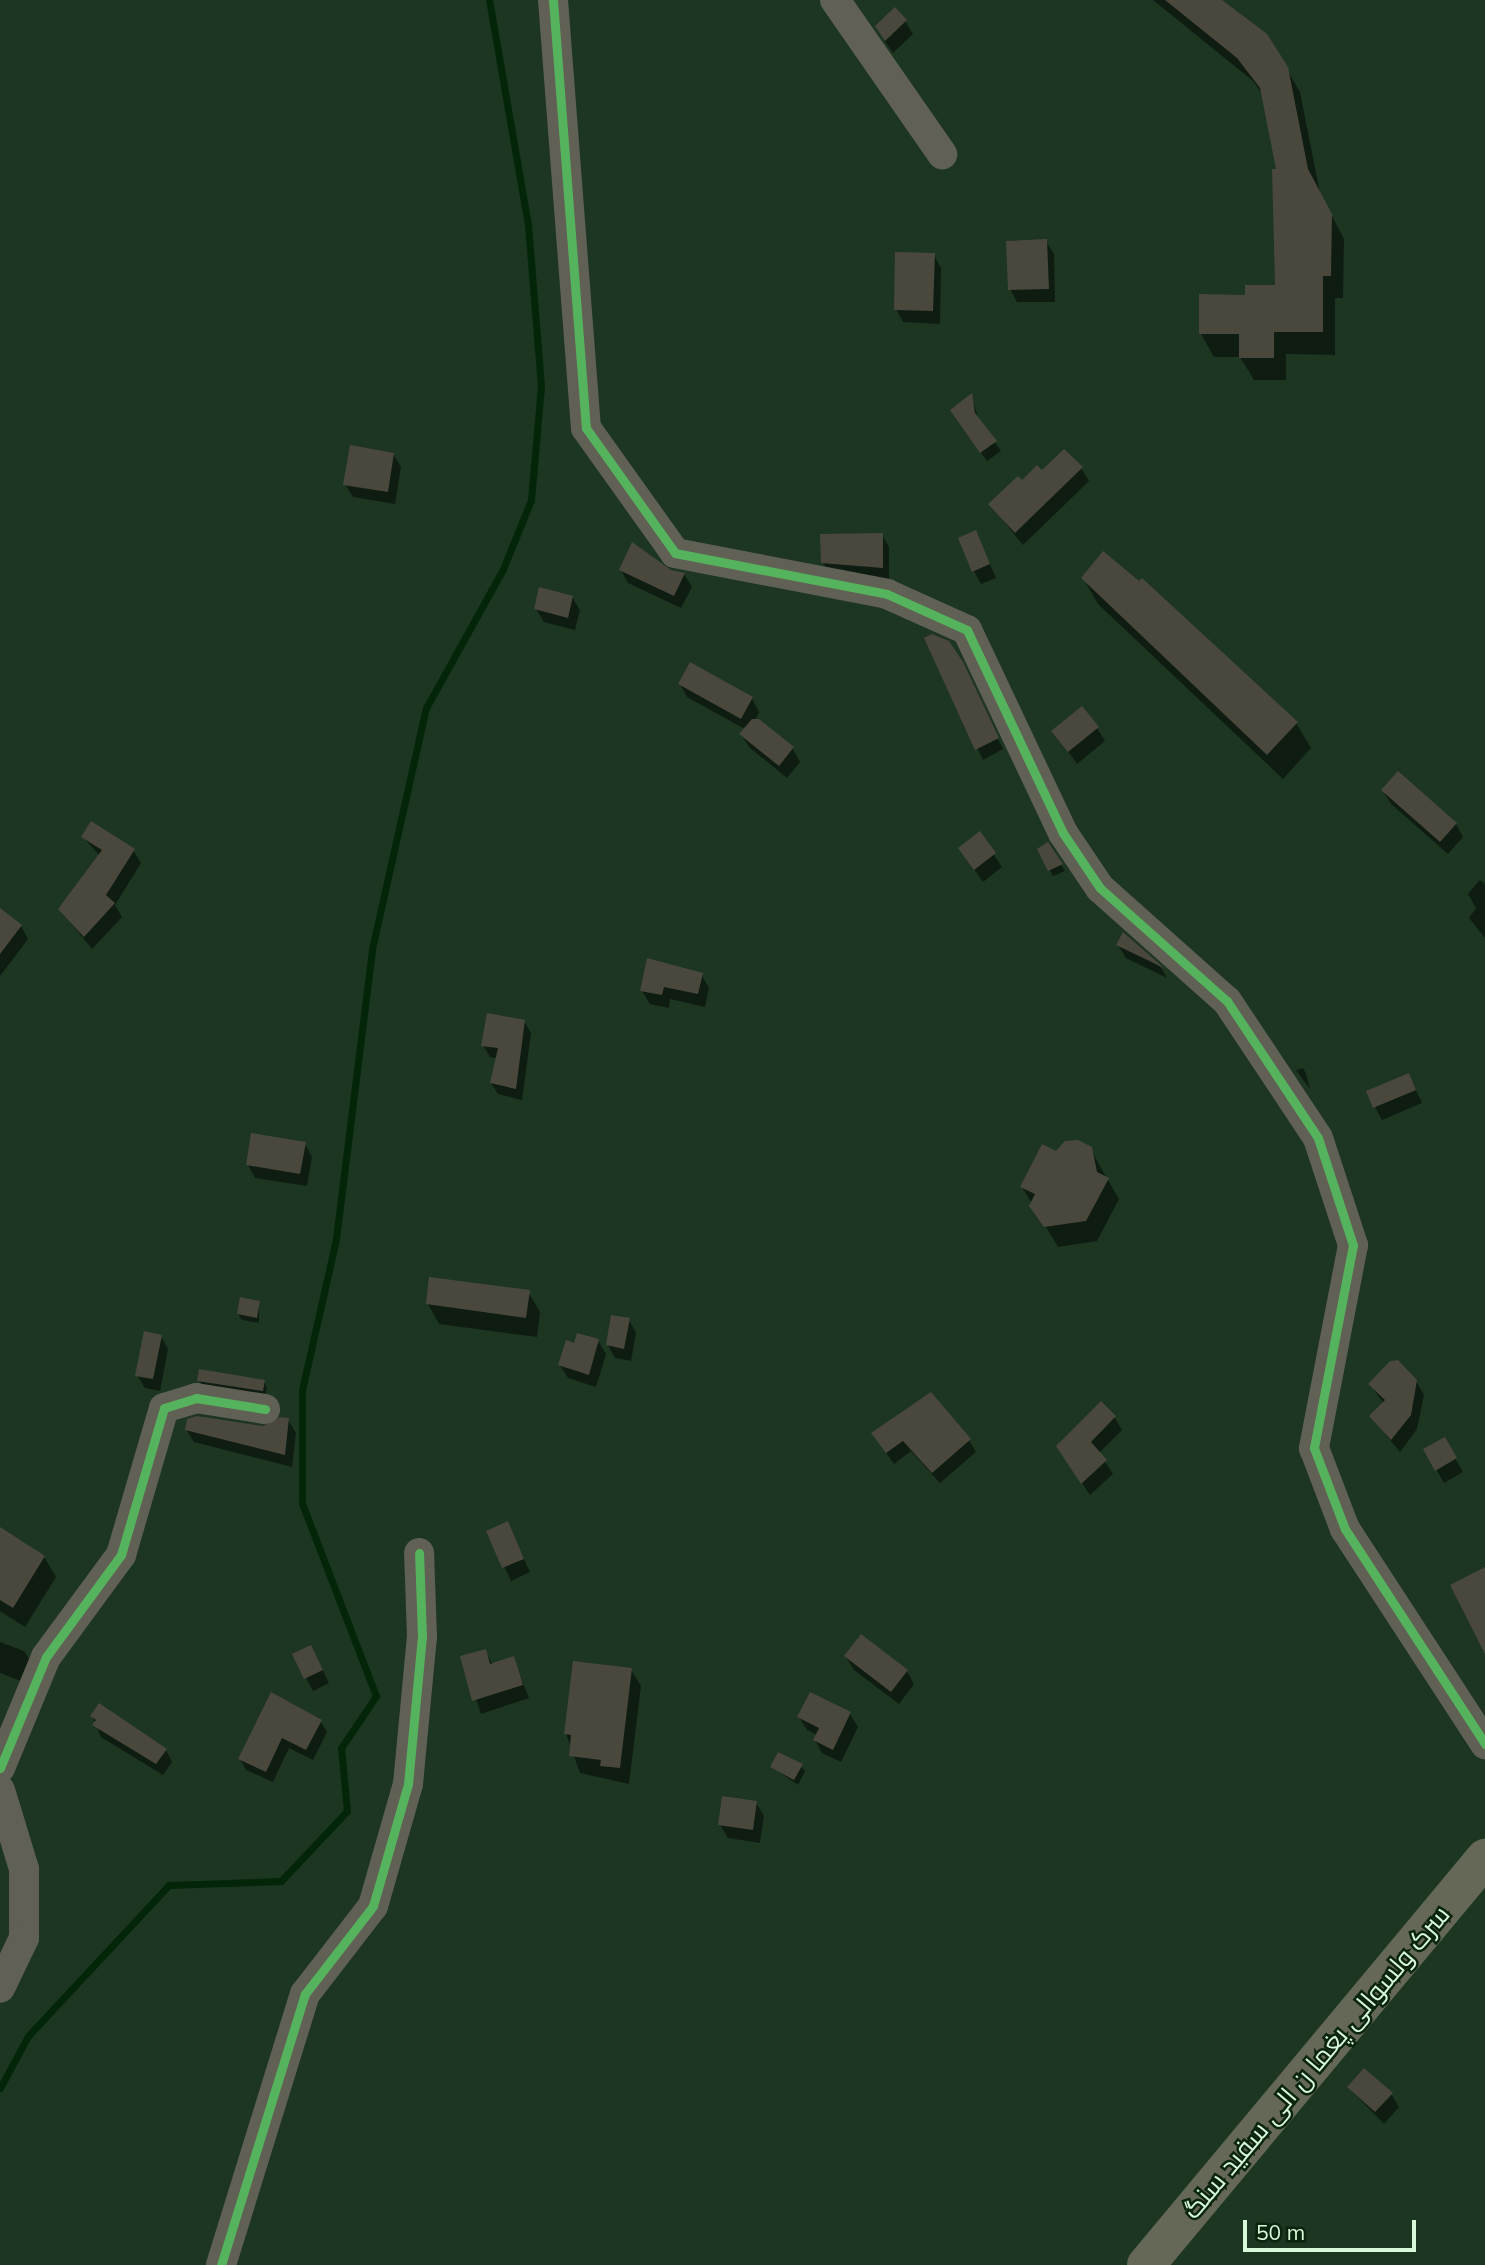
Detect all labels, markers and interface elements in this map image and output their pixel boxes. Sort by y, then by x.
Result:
street label: سرک ولسوالی پغما ن الی سفید سنگ [1176,1899,1456,2225]
scale bar [1247,2206,1420,2250]
text: 50 m [1256,2219,1305,2245]

